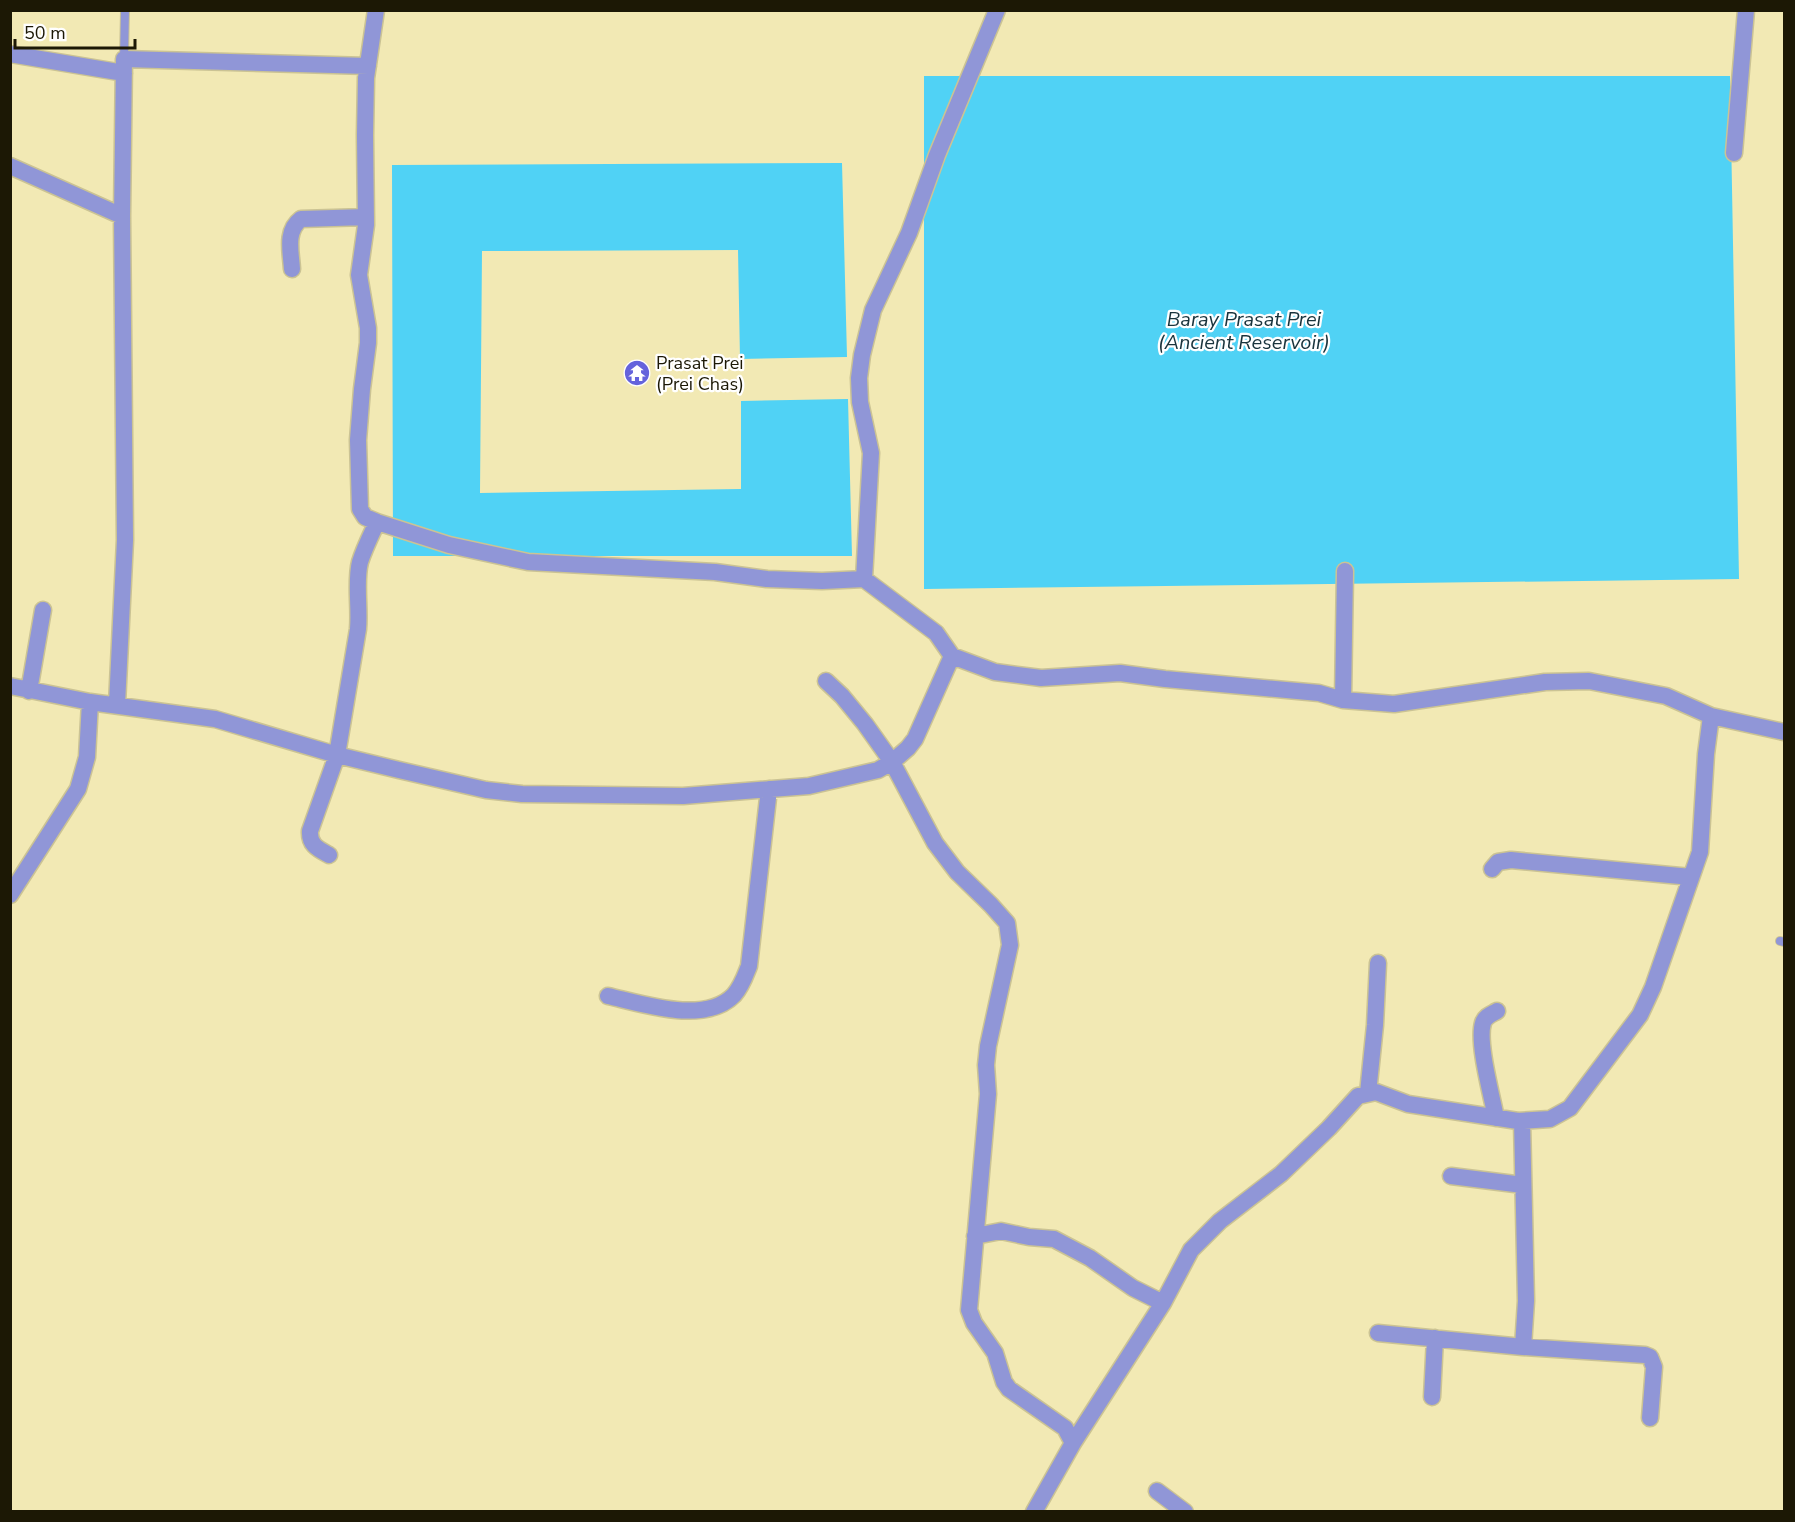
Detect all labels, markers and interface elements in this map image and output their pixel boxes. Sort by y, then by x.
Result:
scale bar [15,12,135,50]
text: 50 m [24,21,66,45]
water label: Baray Prasat Prei (Ancient Reservoir) [1158,306,1330,356]
place label: Prasat Prei (Prei Chas) [656,351,744,396]
temple icon: Prasat Prei (Prei Chas) [622,358,652,388]

